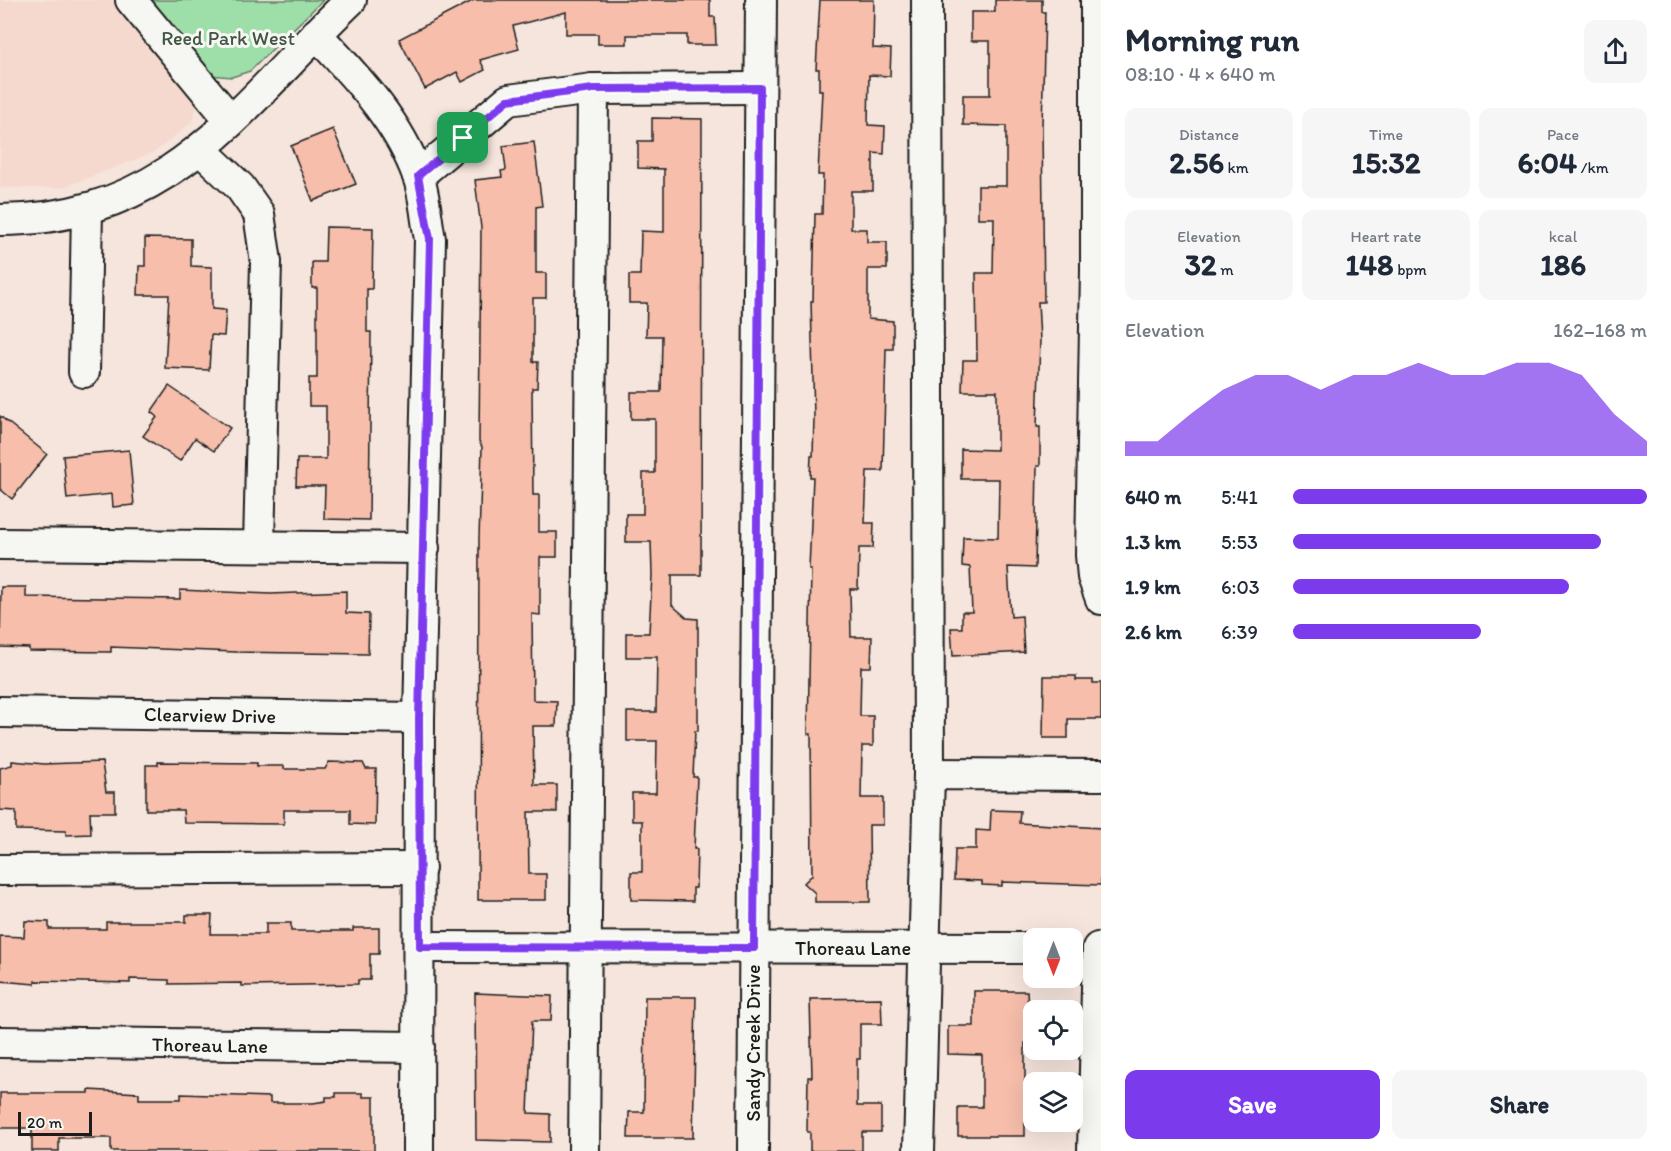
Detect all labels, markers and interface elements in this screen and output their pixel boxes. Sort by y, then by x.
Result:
text: Morning run [1125,20,1300,59]
button: share [1584,20,1647,83]
park label: Reed Park West [161,26,295,50]
text: 08:10 · 4 × 640 m [1125,62,1276,86]
pin [437,112,488,163]
icon: arrive [446,121,479,154]
text: Distance [1179,125,1239,144]
text: Time [1369,125,1403,144]
text: Pace [1547,125,1579,144]
text: 2.56 [1169,144,1224,181]
text: 15:32 [1351,144,1421,181]
text: 6:04 [1517,144,1577,181]
text: km [1224,158,1249,177]
text: /km [1577,158,1609,177]
text: Elevation [1177,227,1241,246]
text: Heart rate [1351,227,1421,246]
text: kcal [1549,227,1577,246]
text: 32 [1184,246,1217,283]
text: 148 [1345,246,1394,283]
text: 186 [1540,246,1586,283]
text: m [1217,260,1234,279]
text: bpm [1394,260,1427,279]
text: Elevation [1125,318,1204,342]
text: 162–168 m [1553,318,1647,342]
text: 640 m [1125,485,1181,509]
text: 5:41 [1221,485,1258,509]
text: 1.3 km [1125,530,1181,554]
text: 5:53 [1221,530,1258,554]
text: 1.9 km [1125,575,1181,599]
text: 6:03 [1221,575,1260,599]
text: 2.6 km [1125,620,1182,644]
text: 6:39 [1221,620,1258,644]
street label: Clearview Drive [144,702,276,728]
north arrow [1023,928,1083,988]
map controls [1023,928,1083,1132]
street label: Thoreau Lane [795,936,911,960]
street label: Sandy Creek Drive [741,964,765,1122]
button: locate [1023,1000,1083,1060]
street label: Thoreau Lane [152,1032,268,1058]
button: Save [1125,1070,1380,1139]
button: Share [1392,1070,1647,1139]
button: layers [1023,1072,1083,1132]
scale bar [18,1109,92,1136]
text: 20 m [27,1113,62,1132]

